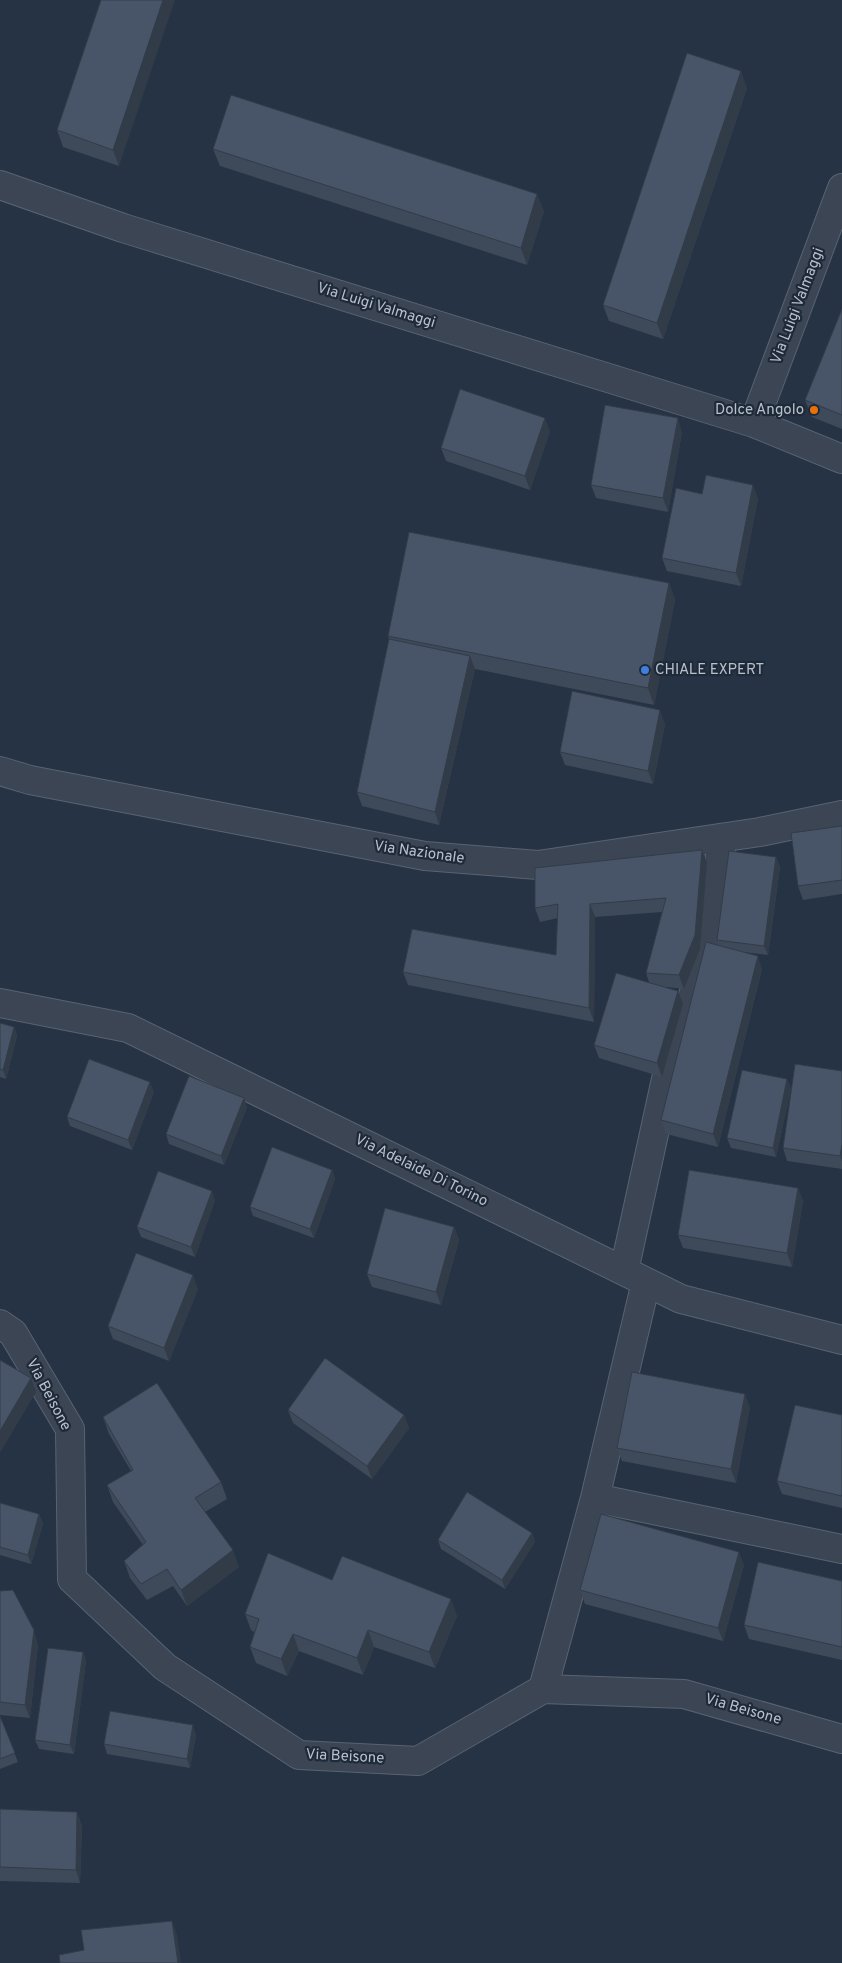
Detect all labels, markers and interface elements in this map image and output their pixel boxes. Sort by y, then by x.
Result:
street label: Via Luigi Valmaggi [767,245,829,367]
street label: Via Luigi Valmaggi [314,279,438,333]
place label: Dolce Angolo [715,401,804,420]
marker: Dolce Angolo [808,404,820,416]
place label: CHIALE EXPERT [655,661,764,680]
marker: CHIALE EXPERT [639,664,651,676]
street label: Via Nazionale [373,837,465,869]
street label: Via Adelaide Di Torino [351,1130,491,1212]
street label: Via Beisone [21,1356,75,1434]
street label: Via Beisone [703,1690,783,1730]
street label: Via Beisone [305,1745,385,1769]

